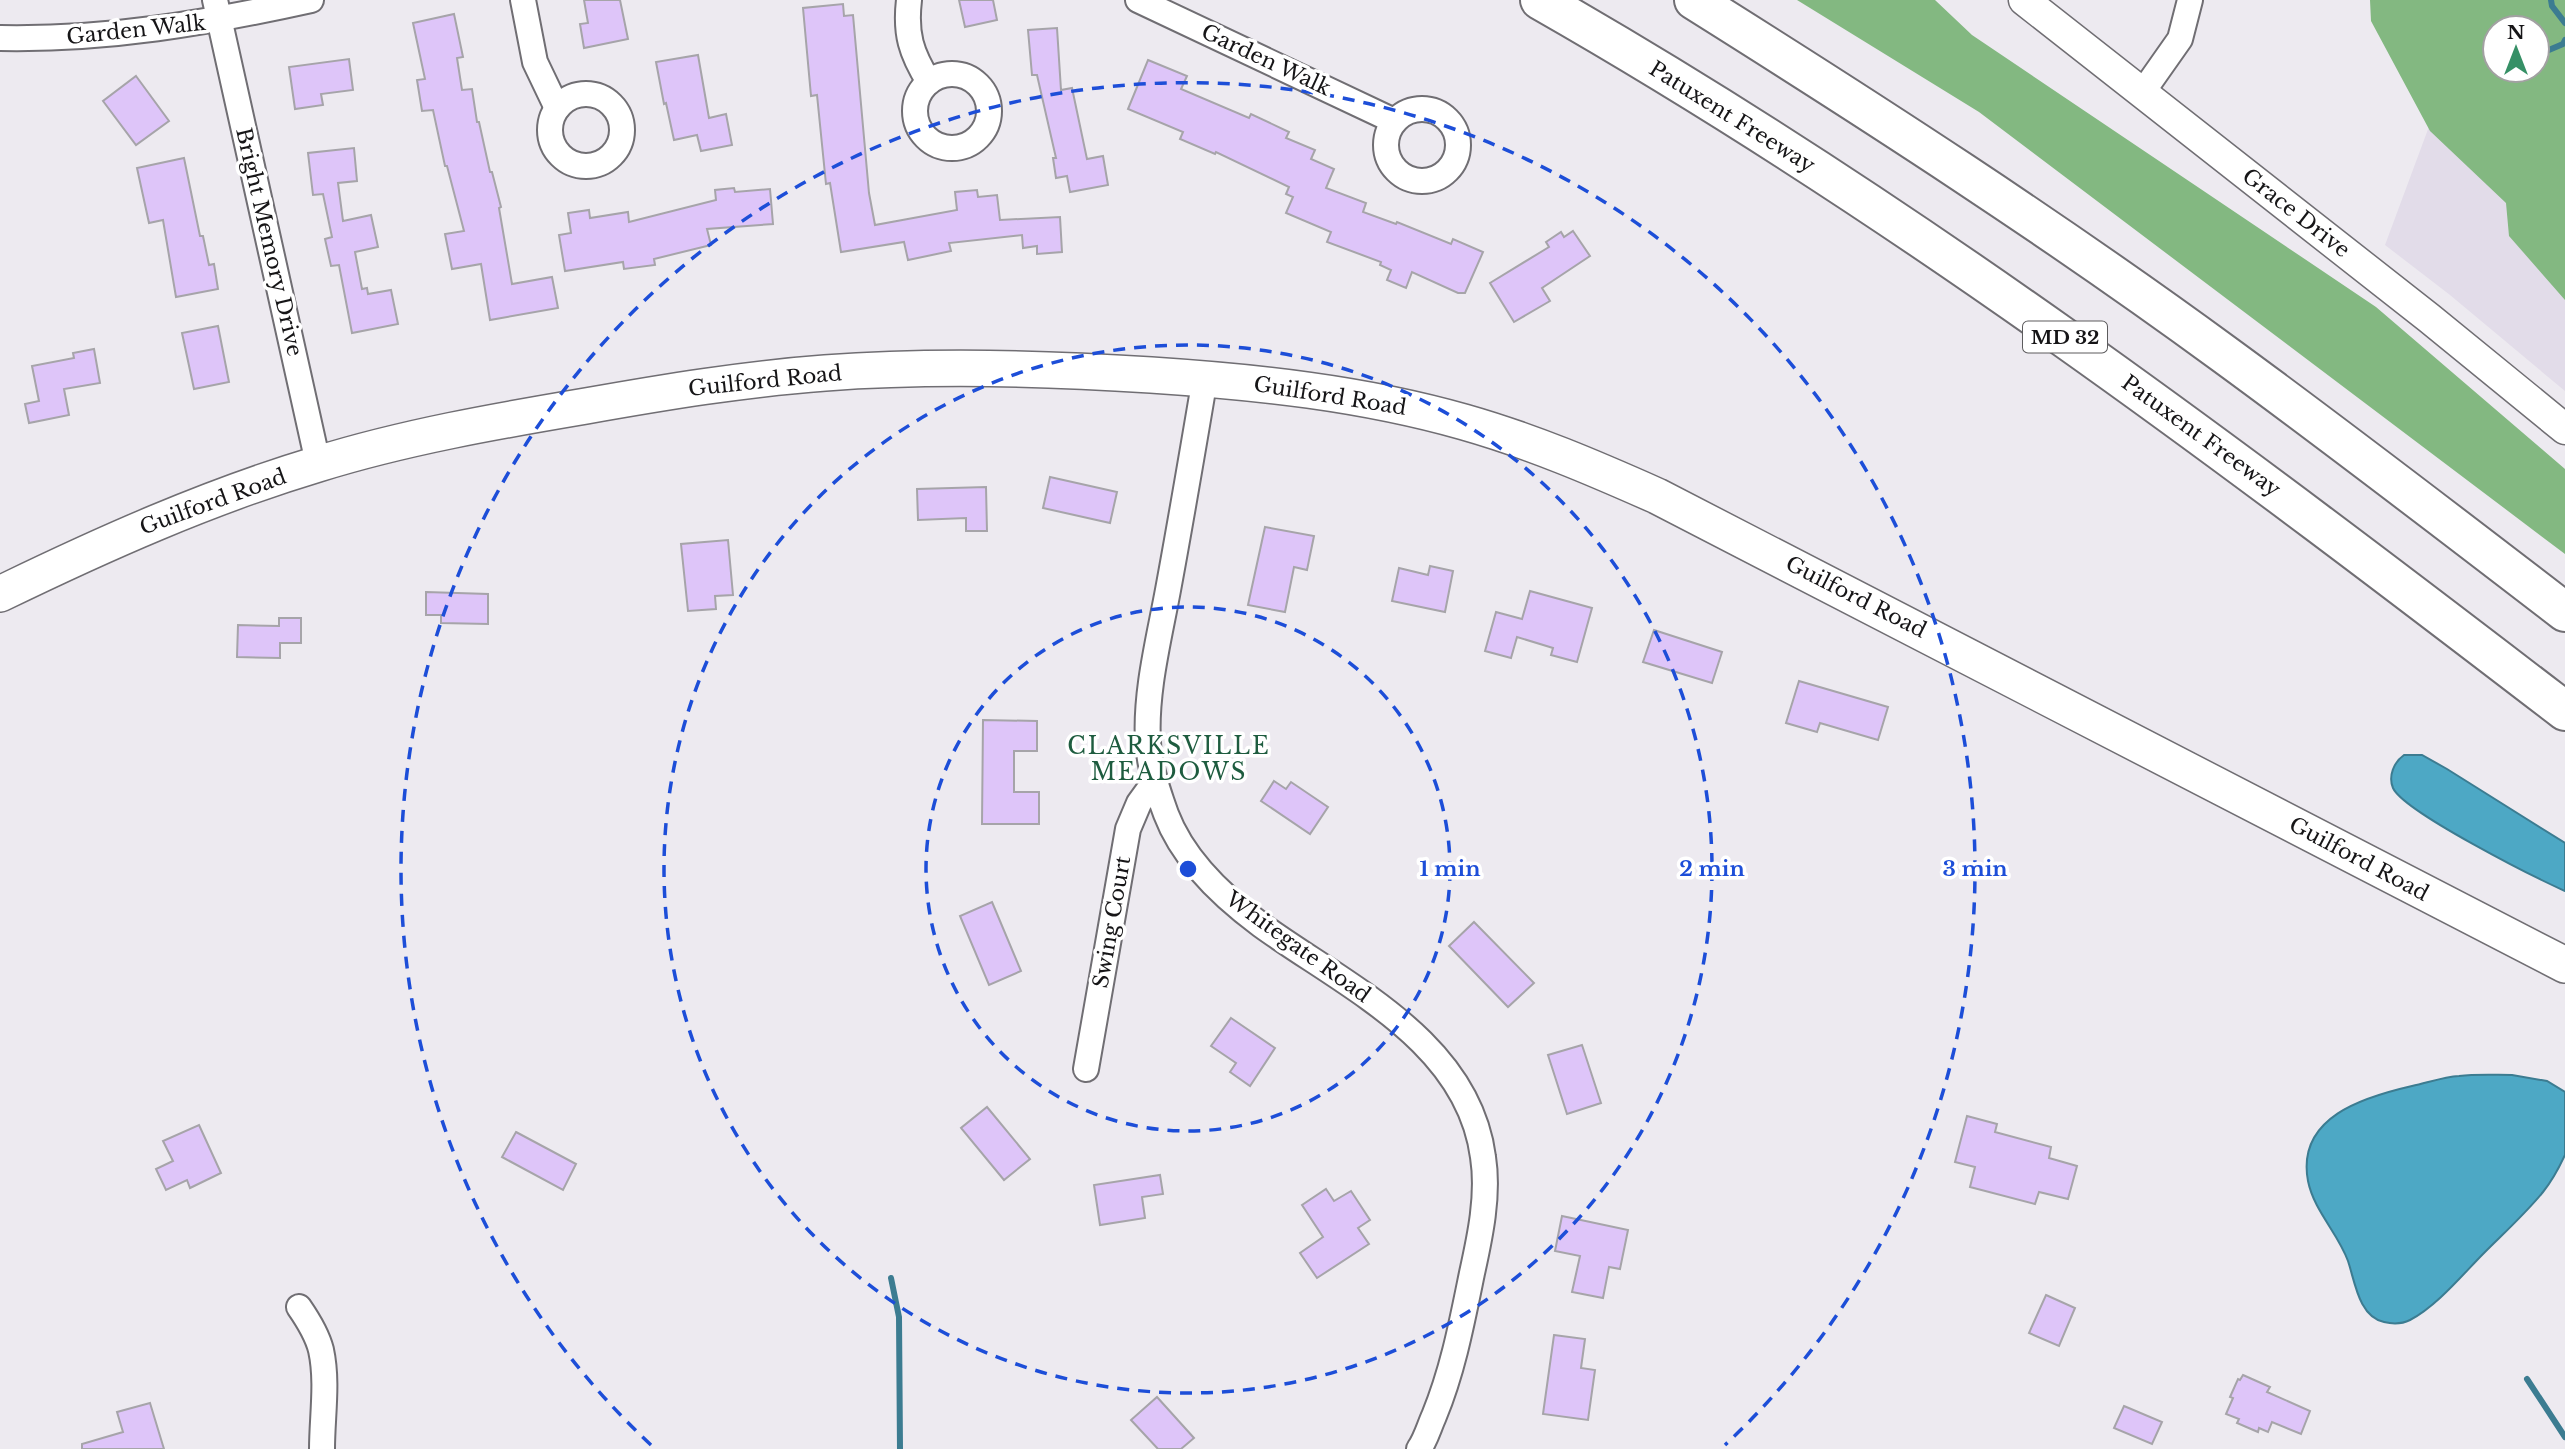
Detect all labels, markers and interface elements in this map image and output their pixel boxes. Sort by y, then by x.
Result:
street label: Garden Walk [65,10,207,50]
north arrow [2481,14,2551,84]
street label: Garden Walk [1197,19,1335,101]
text: N [2507,21,2525,44]
street label: Patuxent Freeway [1644,56,1820,179]
street label: Bright Memory Drive [230,125,308,359]
street label: Grace Drive [2237,163,2355,263]
road number: MD 32 [2023,322,2107,352]
street label: Guilford Road [687,360,843,402]
street label: Patuxent Freeway [2116,370,2286,503]
street label: Guilford Road [1252,371,1408,421]
street label: Guilford Road [136,463,290,541]
street label: Guilford Road [1781,550,1931,644]
district label: CLARKSVILLE MEADOWS [1067,732,1271,786]
street label: Guilford Road [2285,811,2433,907]
street label: Swing Court [1088,854,1136,990]
text: 1 min [1420,856,1480,882]
text: 2 min [1679,856,1745,882]
text: 3 min [1942,856,2008,882]
centre of rings [1176,857,1200,881]
street label: Whitegate Road [1220,885,1376,1008]

